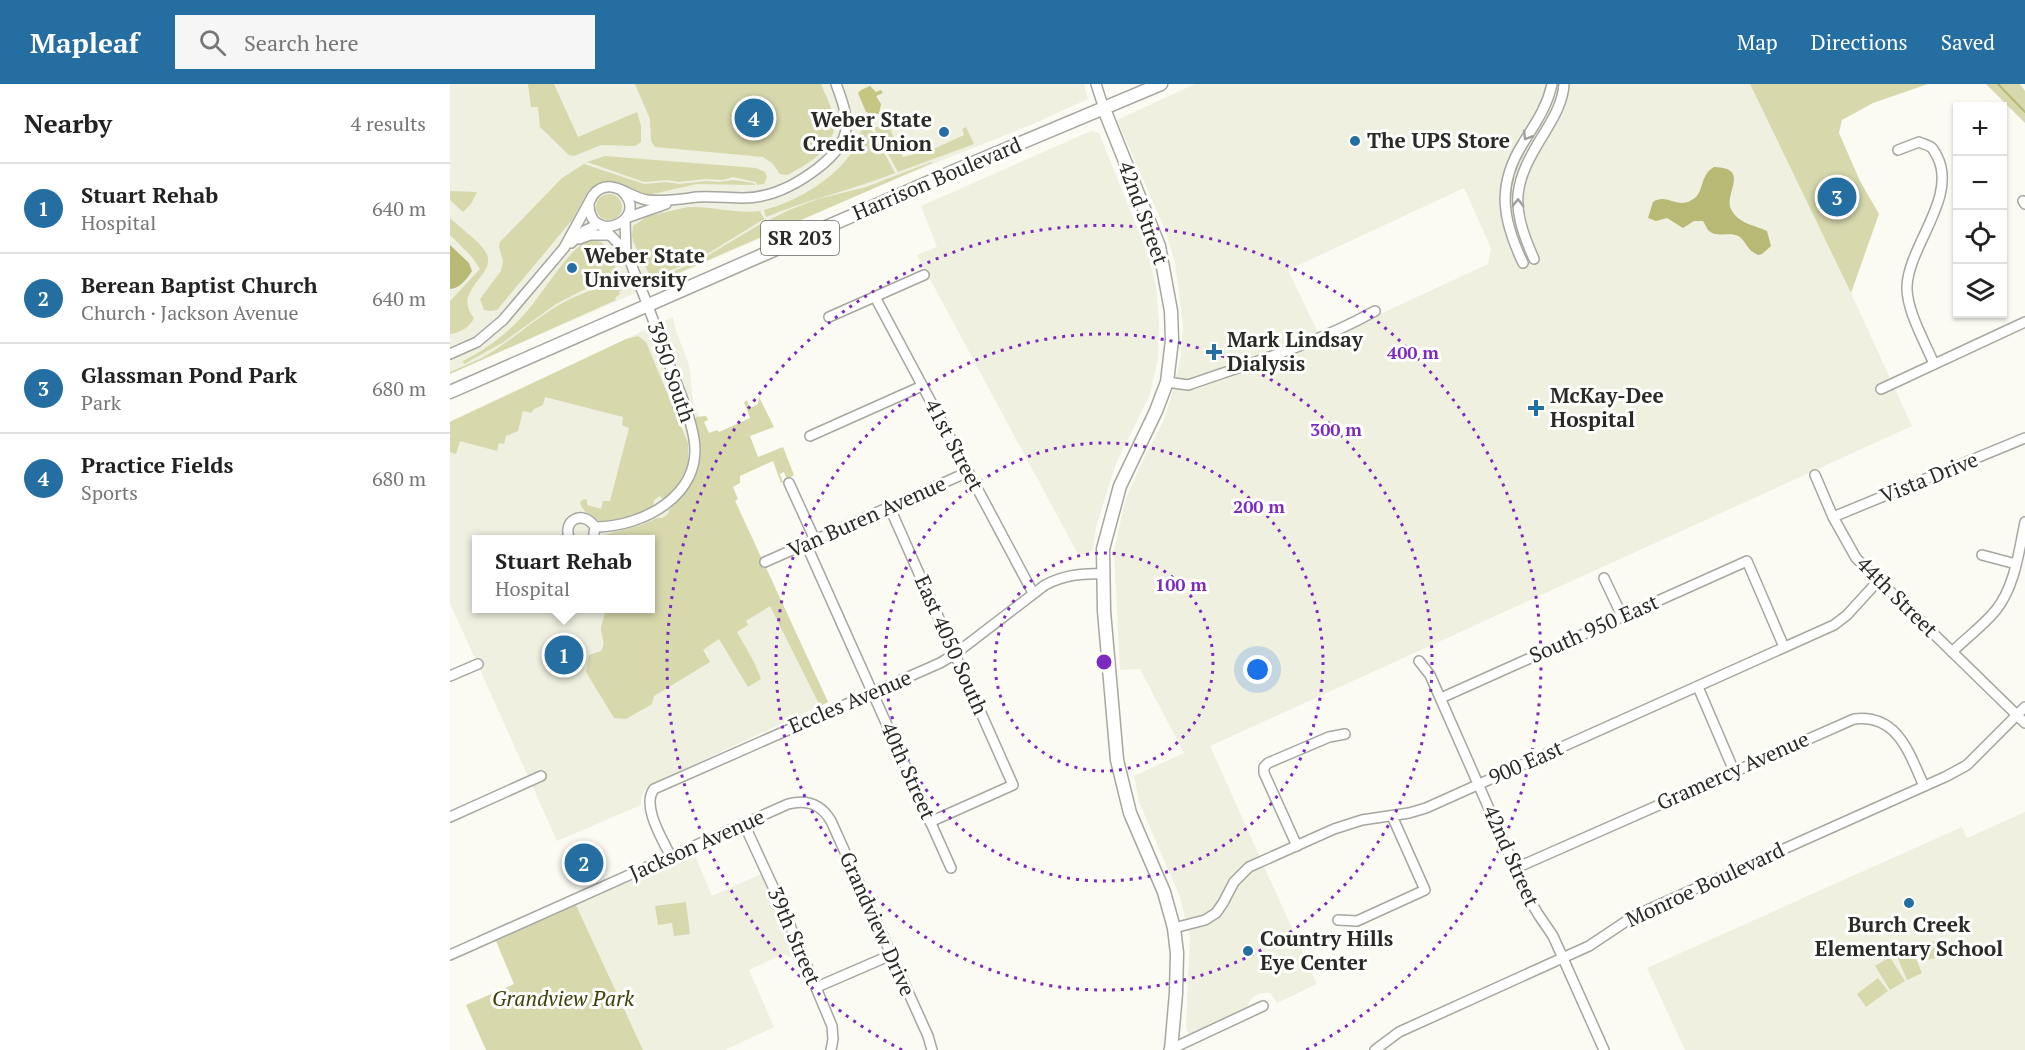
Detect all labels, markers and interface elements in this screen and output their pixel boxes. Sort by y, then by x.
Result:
search box [175,15,595,69]
text: Mapleaf [30,24,139,61]
icon: search [196,26,229,59]
text: Search here [244,28,358,57]
text: Map [1737,28,1778,56]
text: Directions [1811,28,1908,56]
text: Saved [1941,28,1995,56]
pin: 4 [734,96,774,141]
map controls [1953,102,2007,318]
button: + [1953,102,2007,156]
place label: Weber State Credit Union [803,105,932,157]
text: Nearby [24,106,112,140]
text: 4 results [351,110,426,137]
marker: Weber State Credit Union [937,125,951,139]
place label: The UPS Store [1367,126,1510,154]
street label: Harrison Boulevard [848,130,1026,226]
one-way arrow [1524,130,1535,141]
marker: The UPS Store [1348,134,1362,148]
button: − [1953,156,2007,210]
street label: 42nd Street [1112,157,1176,268]
pin: 3 [1818,174,1856,220]
text: Stuart Rehab [81,180,218,209]
text: 1 [38,195,49,222]
text: 640 m [372,195,426,222]
one-way arrow [1512,199,1524,208]
text: Hospital [81,209,156,236]
button: locate [1953,210,2007,264]
road number: SR 203 [761,221,839,255]
place label: Weber State University [584,241,705,293]
marker: Weber State University [565,261,579,275]
button: layers [1953,264,2007,318]
text: Berean Baptist Church [81,270,318,299]
text: 2 [38,285,49,312]
text: 640 m [372,285,426,312]
text: Church · Jackson Avenue [81,299,298,326]
street label: 3950 South [642,318,702,426]
place label: Mark Lindsay Dialysis [1227,325,1364,377]
text: 400 m [1387,340,1439,364]
marker: Mark Lindsay Dialysis [1205,343,1223,361]
text: Glassman Pond Park [81,360,297,389]
text: 3 [38,375,49,402]
text: 680 m [372,375,426,402]
place label: McKay-Dee Hospital [1550,381,1664,433]
text: Park [81,389,121,416]
street label: 41st Street [919,394,991,496]
marker: McKay-Dee Hospital [1527,399,1545,417]
text: 300 m [1310,417,1362,441]
street label: Vista Drive [1875,445,1982,509]
text: Practice Fields [81,450,233,479]
text: 4 [38,465,49,492]
text: 680 m [372,465,426,492]
street label: Van Buren Avenue [783,469,950,564]
text: Sports [81,479,138,506]
text: 200 m [1233,494,1285,518]
popup [472,535,655,613]
text: Stuart Rehab [495,546,632,575]
street label: 44th Street [1851,550,1944,643]
street label: East 4050 South [909,571,995,719]
text: 100 m [1155,572,1207,596]
text: Hospital [495,575,570,602]
street label: South 950 East [1525,587,1663,669]
pin: 1 [544,632,584,678]
centre of rings [1094,652,1114,672]
your location [1243,655,1272,684]
street label: Eccles Avenue [784,663,915,740]
street label: 40th Street [875,718,943,824]
street label: Gramercy Avenue [1652,724,1813,816]
street label: 900 East [1484,733,1567,791]
street label: 42nd Street [1477,801,1547,911]
street label: Jackson Avenue [625,802,769,886]
street label: Monroe Boulevard [1621,835,1789,933]
pin: 2 [564,840,604,886]
street label: Grandview Drive [834,847,922,1000]
street label: 39th Street [762,882,828,989]
marker: Burch Creek Elementary School [1902,896,1916,910]
place label: Burch Creek Elementary School [1815,910,2003,962]
place label: Country Hills Eye Center [1260,924,1393,976]
marker: Country Hills Eye Center [1241,944,1255,958]
park label: Grandview Park [492,984,635,1012]

